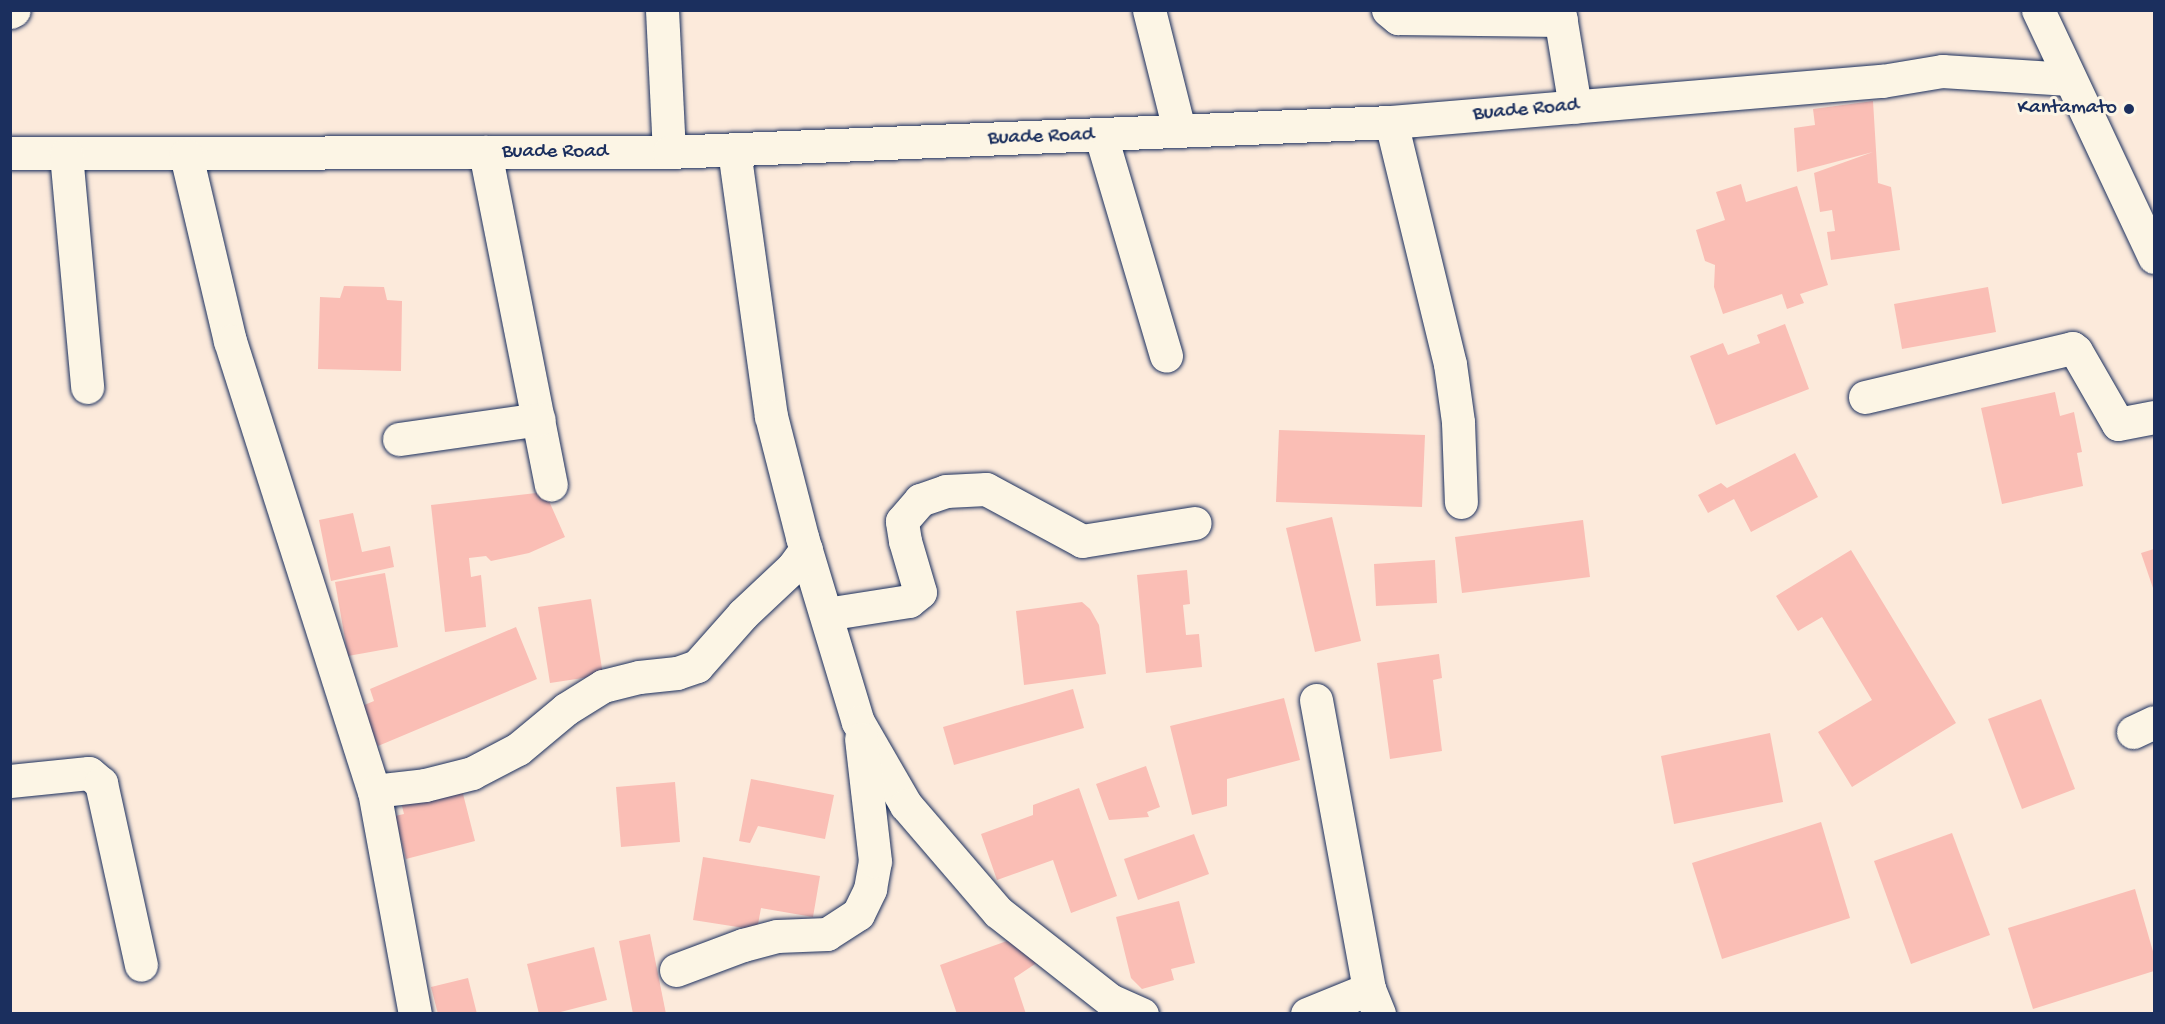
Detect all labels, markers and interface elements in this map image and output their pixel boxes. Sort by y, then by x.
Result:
street label: Buade Road [1472,94,1580,128]
place label: Kantamato [2018,96,2117,122]
marker: Kantamato [2122,102,2136,116]
street label: Buade Road [987,124,1095,152]
street label: Buade Road [502,140,608,166]

